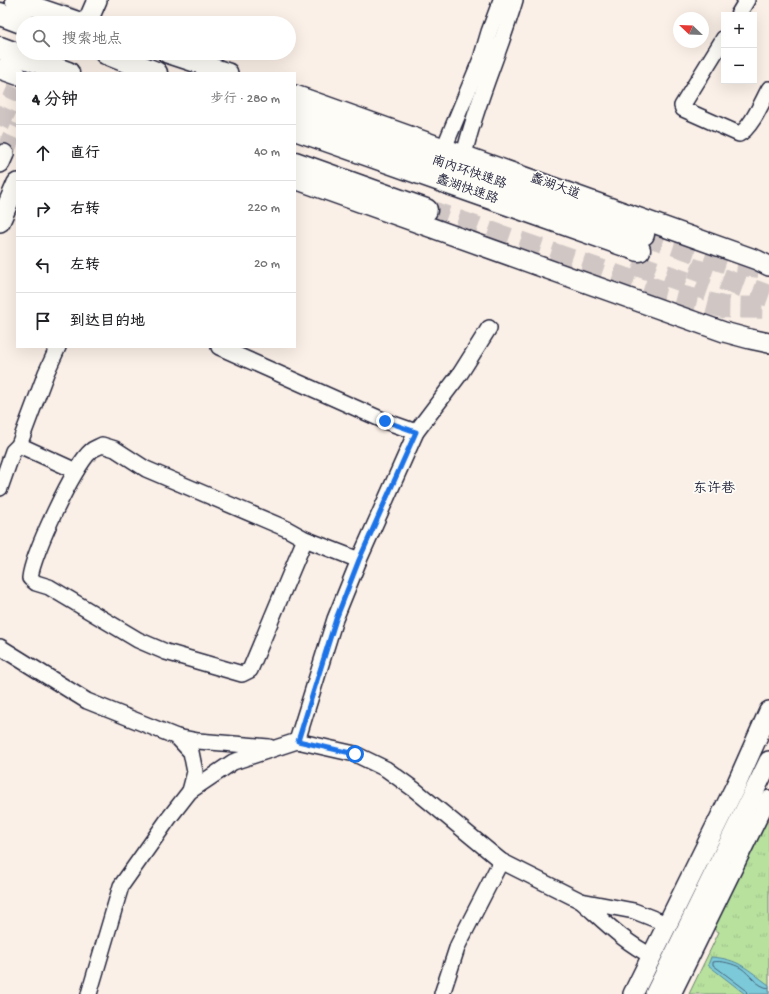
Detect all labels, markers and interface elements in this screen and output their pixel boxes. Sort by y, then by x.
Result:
north arrow [673,12,709,48]
map controls [721,12,757,84]
button: + [721,12,757,48]
search box [16,16,296,60]
icon: search [30,27,52,49]
text: 搜索地点 [62,31,122,49]
button: − [721,48,757,84]
text: 4 分钟 [32,91,78,111]
text: 步行 · 280 m [211,92,280,107]
icon: ahead [32,142,54,164]
text: 直行 [70,145,100,163]
text: 40 m [254,145,280,160]
street label: 南内环快速路 [430,151,509,193]
street label: 蠡湖快速路 [434,170,501,208]
street label: 蠡湖大道 [528,170,582,203]
icon: right [32,198,54,220]
text: 右转 [70,201,100,219]
text: 220 m [248,201,280,216]
icon: left [32,254,54,276]
text: 左转 [70,257,100,275]
text: 20 m [254,257,280,272]
icon: arrive [32,310,54,332]
text: 到达目的地 [70,313,145,331]
route end [376,412,394,430]
district label: 东许巷 [693,481,736,498]
route start [346,745,364,763]

